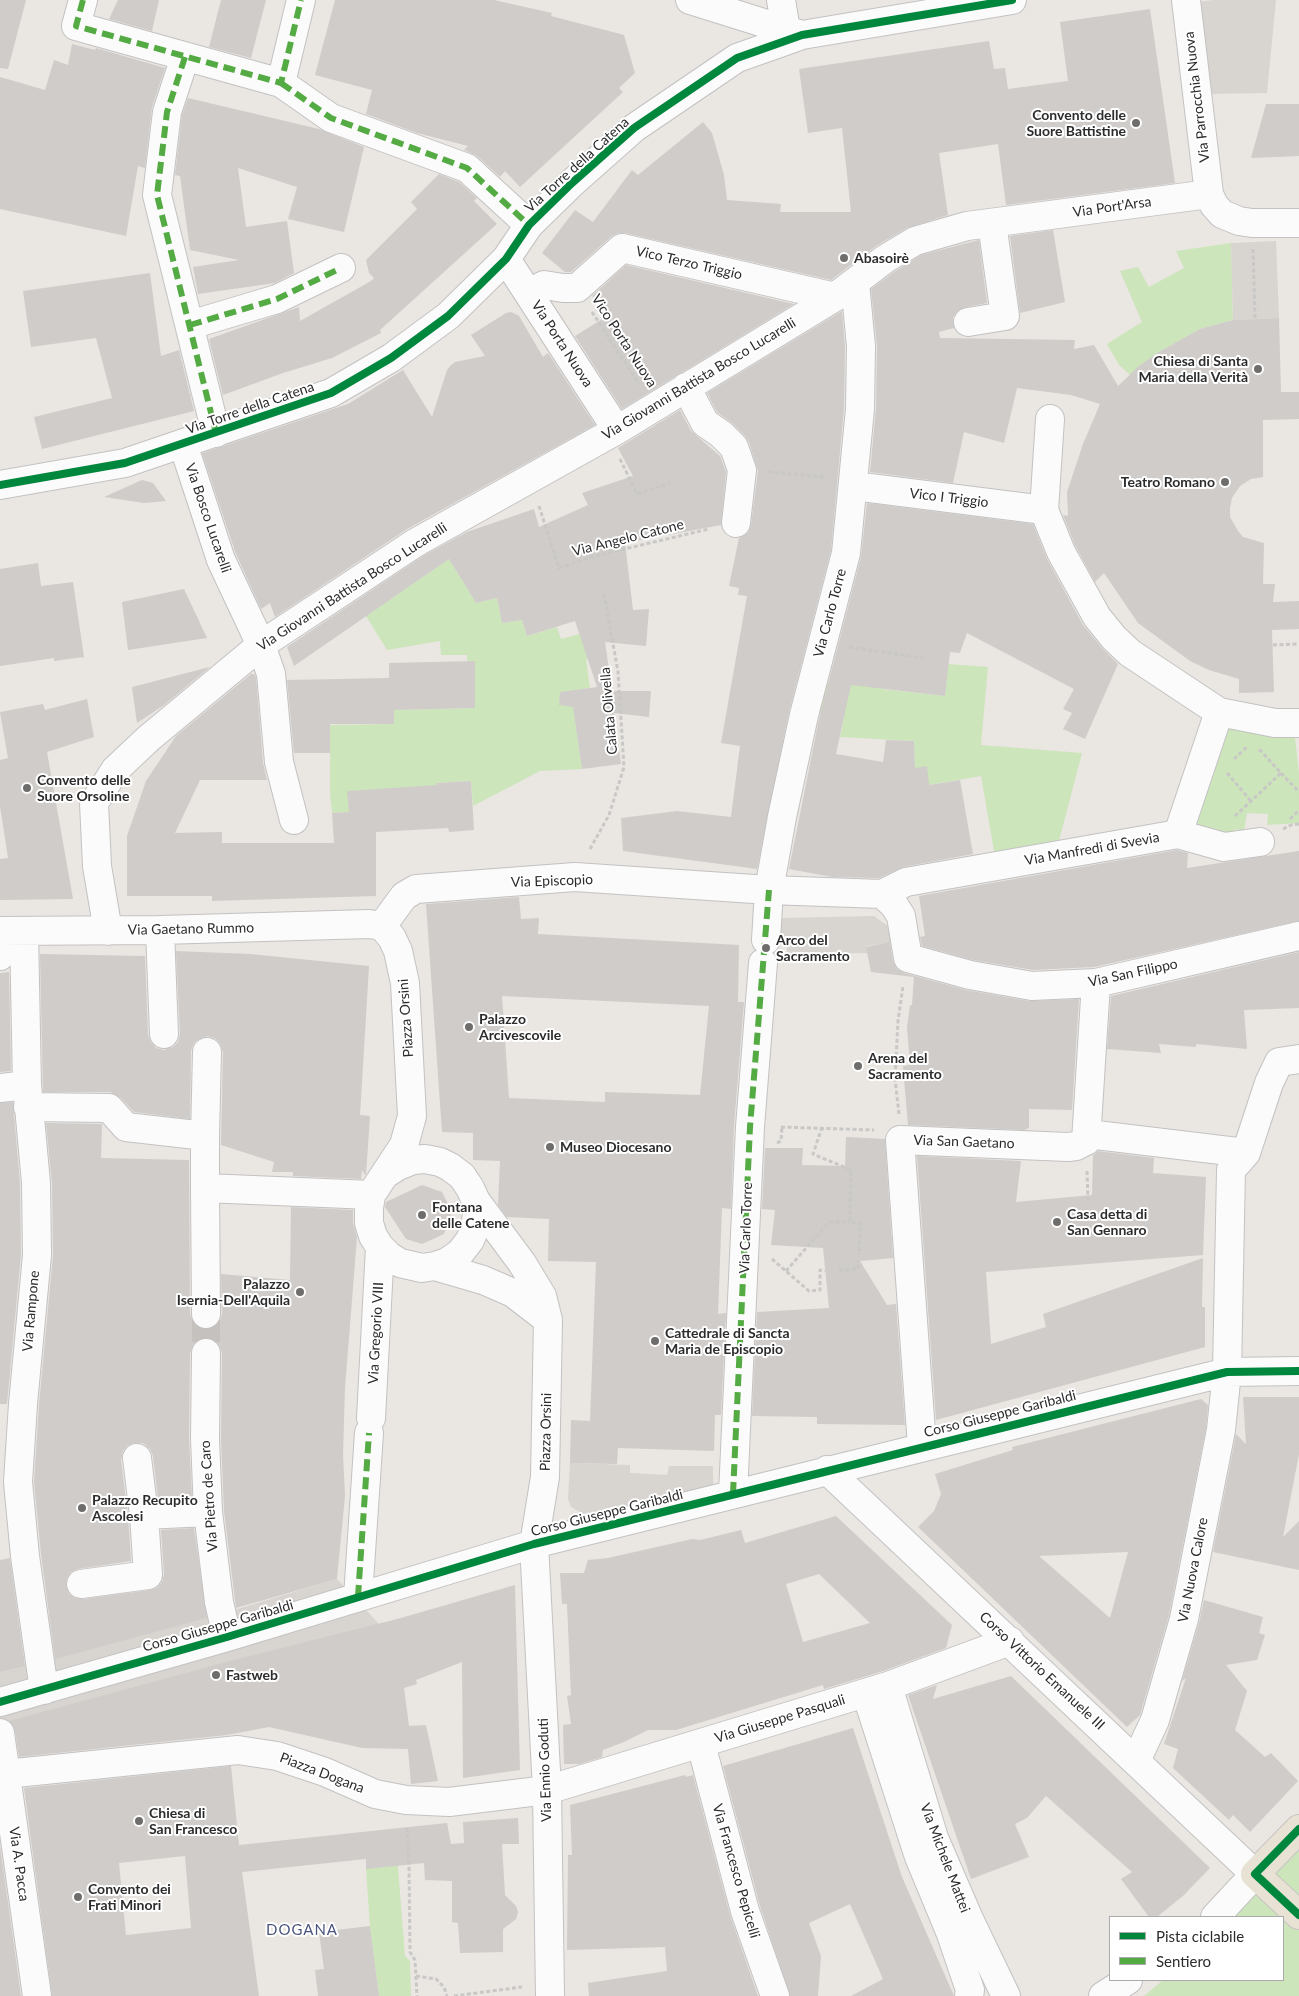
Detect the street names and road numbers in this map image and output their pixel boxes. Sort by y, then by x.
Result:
street label: Via Parrocchia Nuova [1181,31,1213,163]
street label: Via Torre della Catena [521,114,633,216]
street label: Via Port'Arsa [1072,193,1152,221]
street label: Vico Terzo Triggio [634,243,744,283]
street label: Vico Porta Nuova [588,291,660,391]
street label: Via Porta Nuova [528,297,596,391]
street label: Via Giovanni Battista Bosco Lucarelli [599,314,799,444]
street label: Via Torre della Catena [184,378,316,438]
street label: Via Bosco Lucarelli [181,461,235,575]
street label: Vico I Triggio [909,485,989,511]
street label: Via Angelo Catone [570,516,686,560]
street label: Via Giovanni Battista Bosco Lucarelli [254,519,450,655]
street label: Via Carlo Torre [810,567,850,659]
street label: Calata Olivella [597,667,621,755]
street label: Via Manfredi di Svevia [1023,829,1161,869]
street label: Via Episcopio [511,871,593,891]
street label: Via Gaetano Rummo [128,919,254,939]
street label: Via San Filippo [1087,955,1179,991]
street label: Piazza Orsini [395,978,417,1058]
street label: Via San Gaetano [913,1132,1015,1152]
street label: Via Carlo Torre [736,1182,756,1274]
street label: Via Rampone [19,1270,43,1352]
street label: Via Gregorio VIII [365,1282,387,1384]
street label: Corso Giuseppe Garibaldi [922,1387,1078,1441]
street label: Piazza Orsini [537,1393,555,1471]
street label: Via Pietro de Caro [197,1440,221,1552]
street label: Corso Giuseppe Garibaldi [529,1486,685,1540]
street label: Via Nuova Calore [1175,1516,1211,1624]
street label: Corso Giuseppe Garibaldi [141,1596,295,1656]
street label: Corso Vittorio Emanuele III [976,1608,1108,1734]
street label: Via Giuseppe Pasquali [713,1691,847,1747]
street label: Via Ennio Goduti [535,1718,555,1822]
street label: Piazza Dogana [277,1749,367,1797]
street label: Via Michele Mattei [916,1801,974,1915]
street label: Via Francesco Pepicelli [709,1802,763,1940]
street label: Via A. Pacca [5,1826,33,1902]

